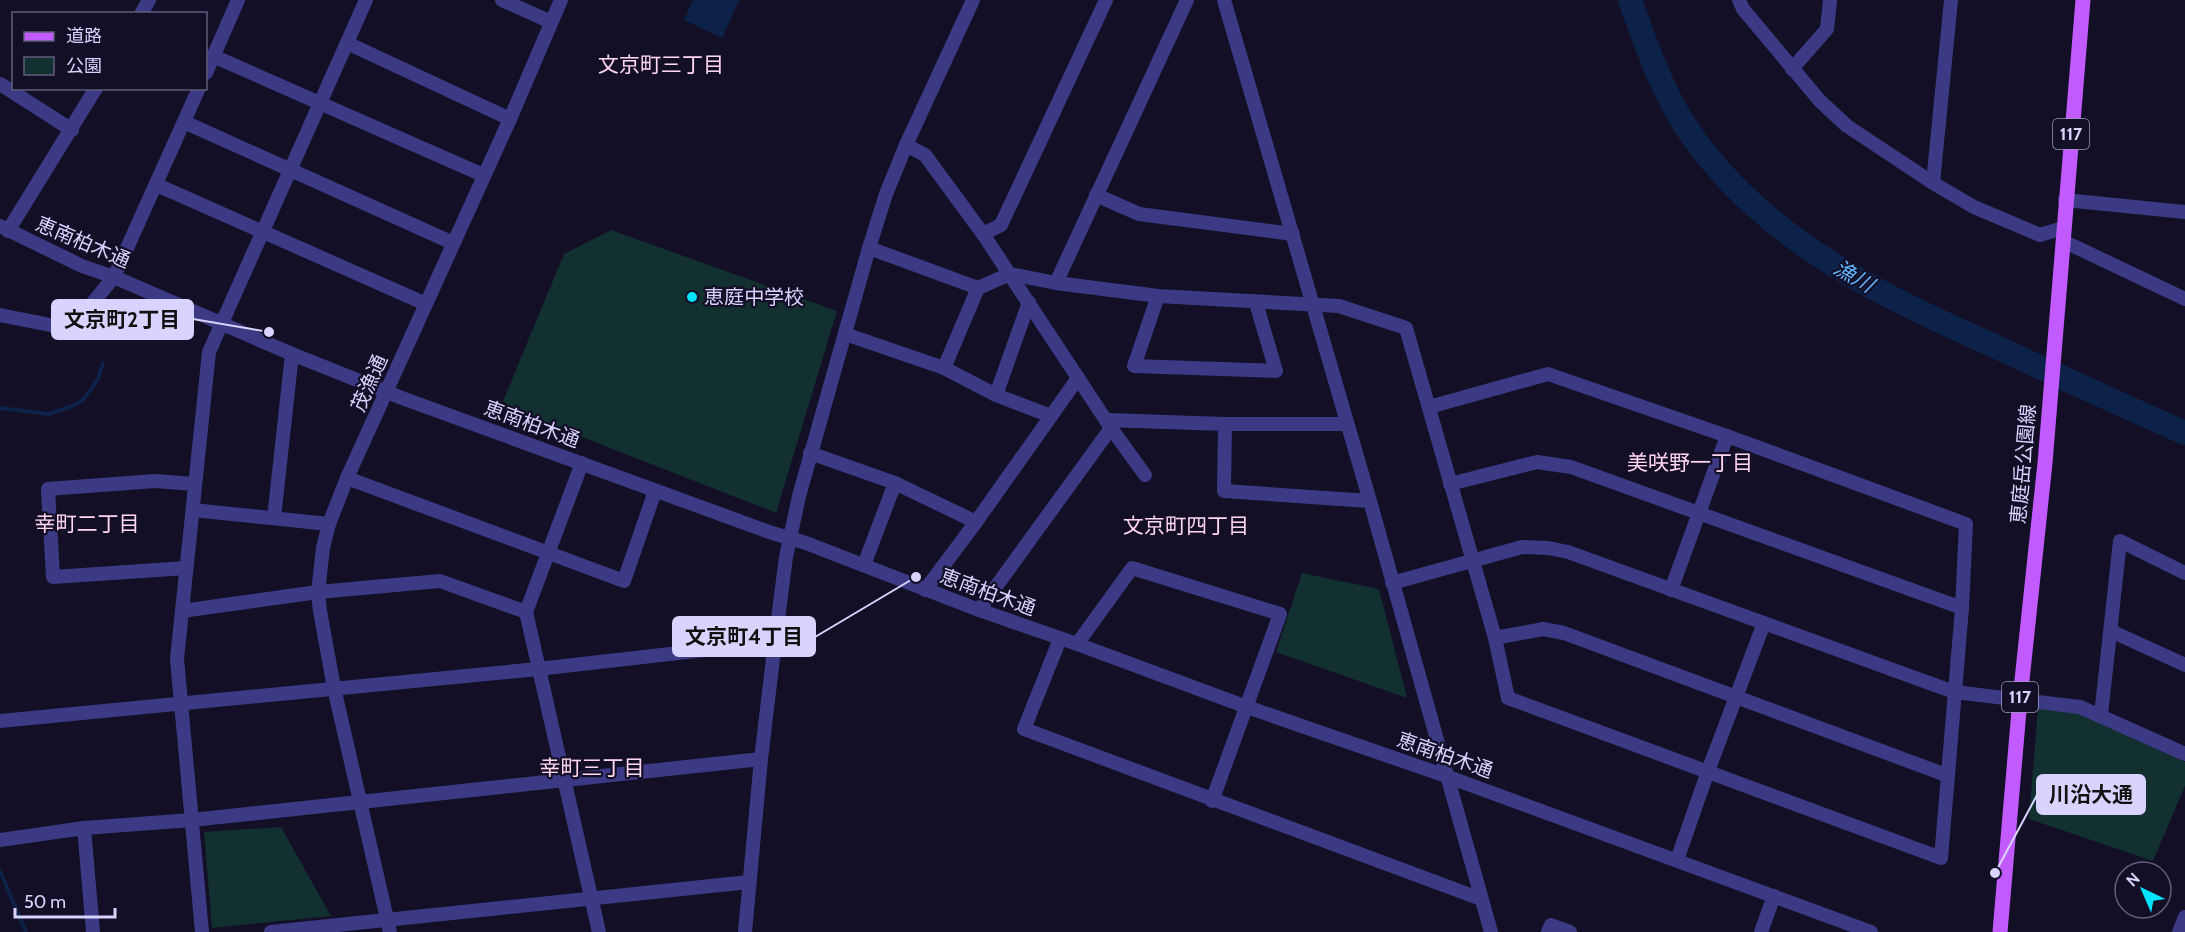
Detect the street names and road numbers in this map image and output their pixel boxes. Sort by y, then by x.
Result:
road number: 117 [2053,119,2089,149]
street label: 恵南柏木通 [32,211,134,273]
street label: 茂漁通 [346,351,392,415]
street label: 恵南柏木通 [481,396,583,452]
street label: 恵庭岳公園線 [2006,403,2040,525]
street label: 恵南柏木通 [937,564,1039,620]
road number: 117 [2002,682,2038,712]
street label: 恵南柏木通 [1394,727,1496,783]

